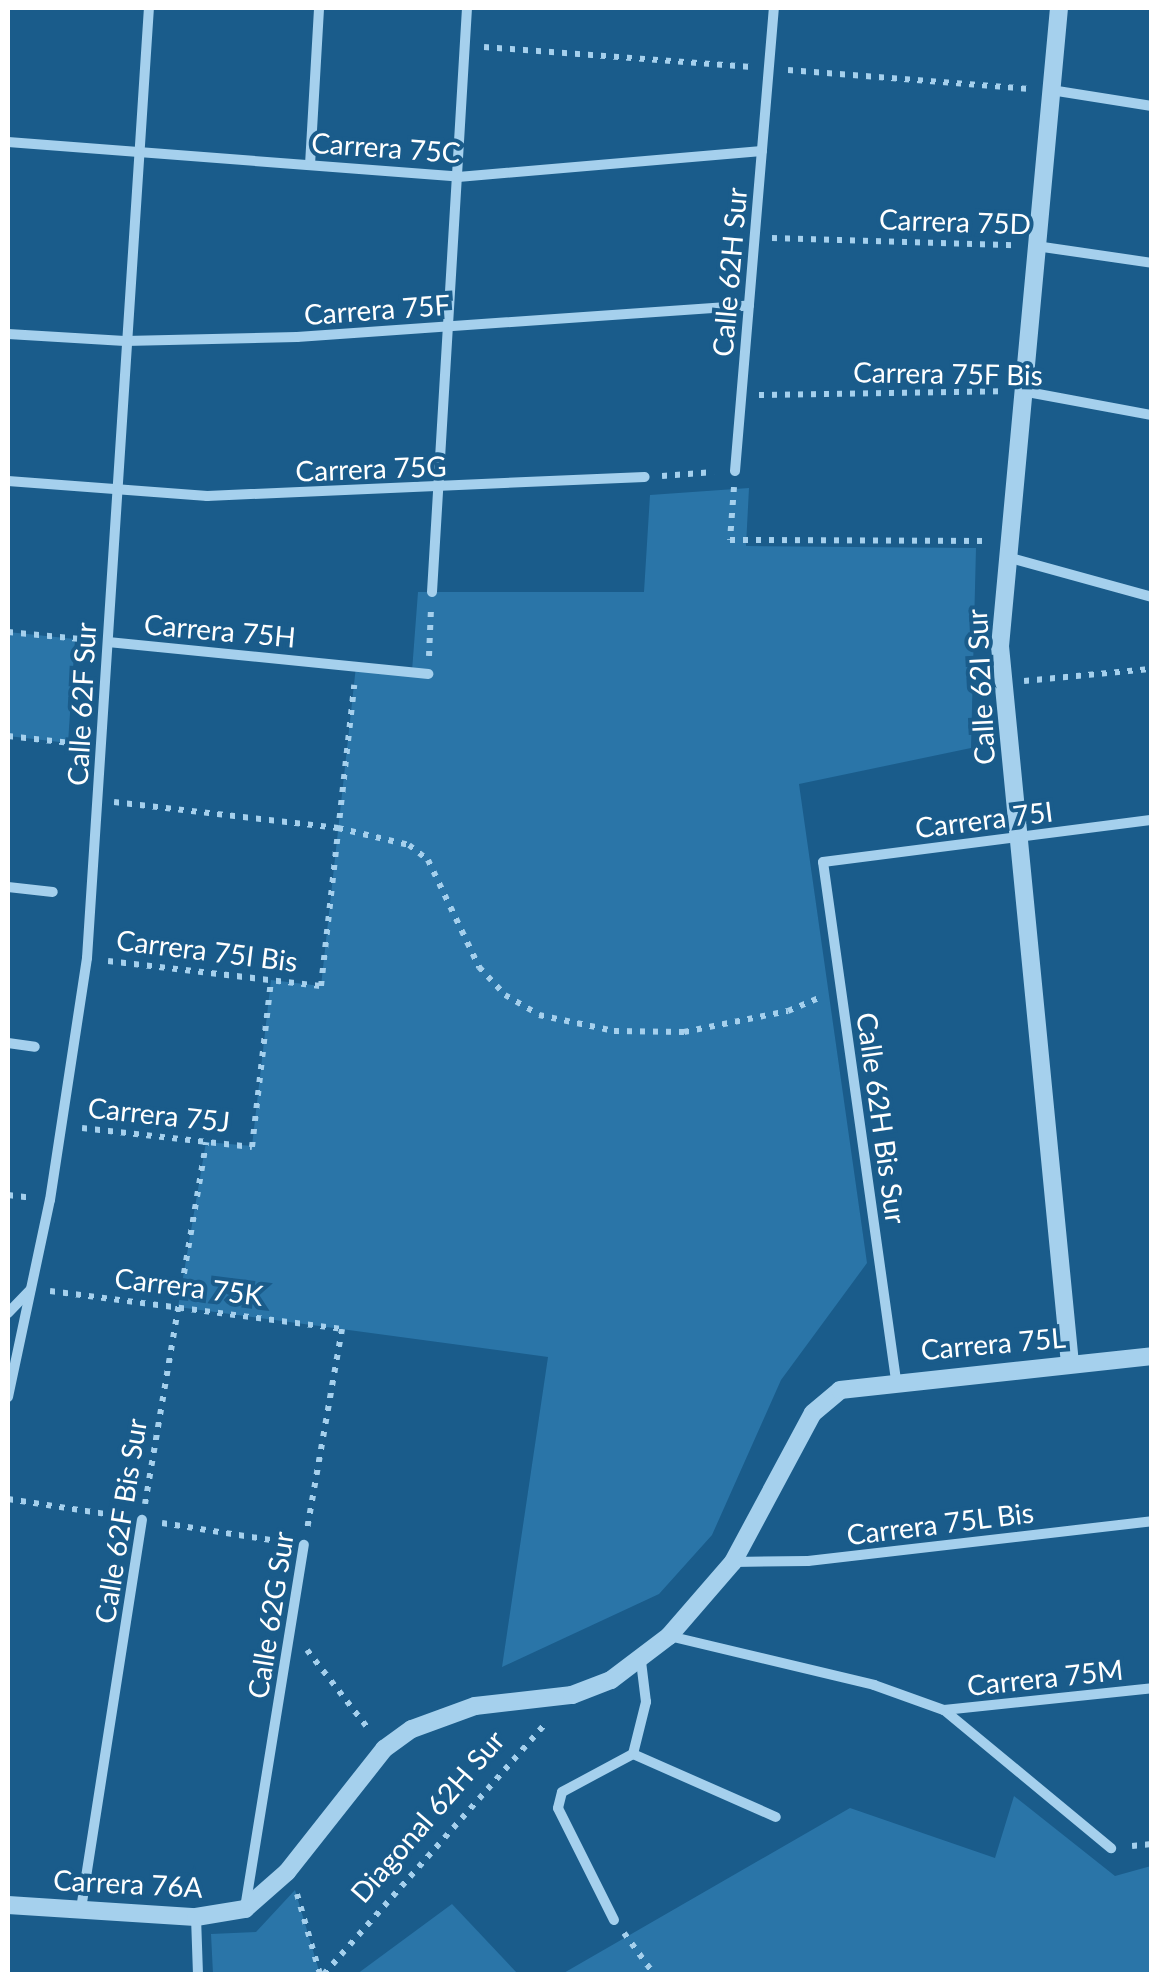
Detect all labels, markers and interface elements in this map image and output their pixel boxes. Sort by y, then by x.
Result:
street label: Carrera 75C [310,125,462,169]
street label: Calle 62H Sur [705,186,753,358]
street label: Carrera 75D [878,202,1032,240]
street label: Carrera 75F [303,287,451,331]
street label: Carrera 75F Bis [853,355,1043,391]
street label: Carrera 75G [295,449,447,487]
street label: Carrera 75H [143,607,297,653]
street label: Calle 62I Sur [959,608,1001,766]
street label: Calle 62F Sur [60,621,102,787]
street label: Carrera 75I [913,794,1055,844]
street label: Carrera 75I Bis [114,922,300,978]
street label: Calle 62H Bis Sur [851,1010,913,1226]
street label: Carrera 75J [86,1090,232,1138]
street label: Carrera 75K [113,1260,265,1312]
street label: Carrera 75L [919,1320,1067,1366]
street label: Calle 62F Bis Sur [87,1416,153,1626]
street label: Carrera 75L Bis [844,1495,1036,1551]
street label: Calle 62G Sur [240,1529,300,1701]
street label: Carrera 75M [965,1652,1125,1702]
street label: Diagonal 62H Sur [343,1723,511,1909]
street label: Carrera 76A [52,1862,204,1904]

